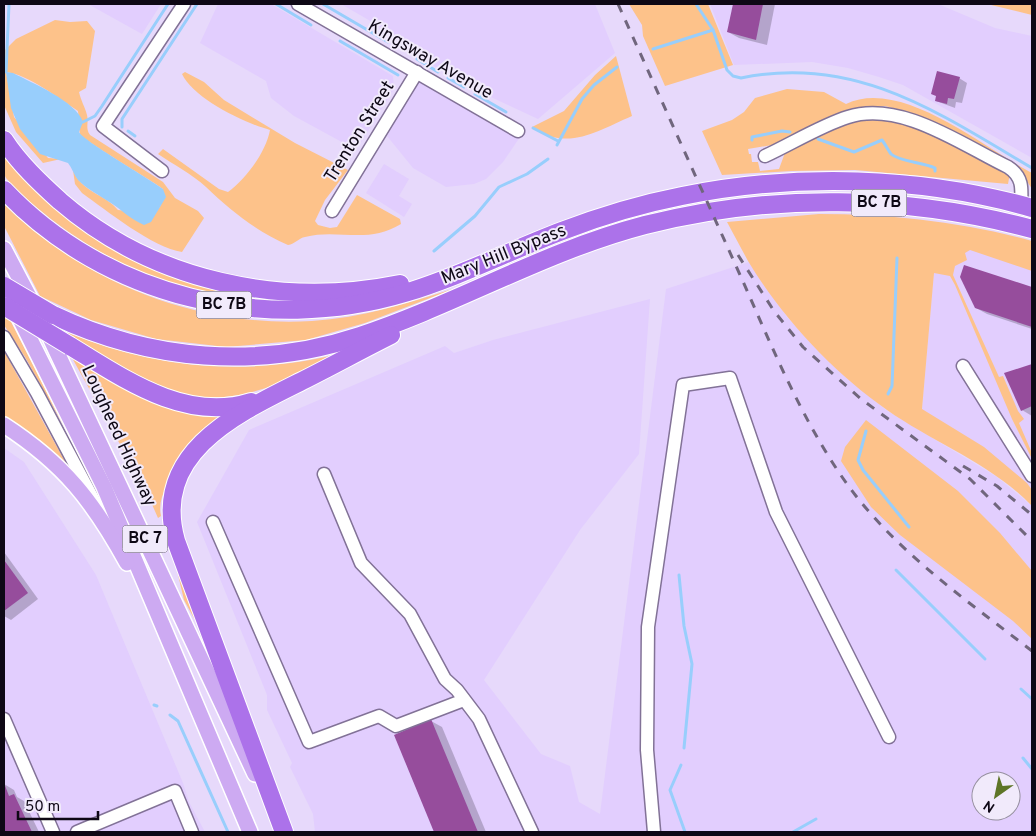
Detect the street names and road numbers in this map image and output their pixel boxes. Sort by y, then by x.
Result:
street label: Kingsway Avenue [363,15,497,105]
street label: Trenton Street [320,77,400,187]
road number: BC 7B [852,190,906,217]
street label: Mary Hill Bypass [438,219,570,291]
road number: BC 7B [196,292,252,318]
street label: Lougheed Highway [75,361,161,511]
road number: BC 7 [122,526,168,552]

